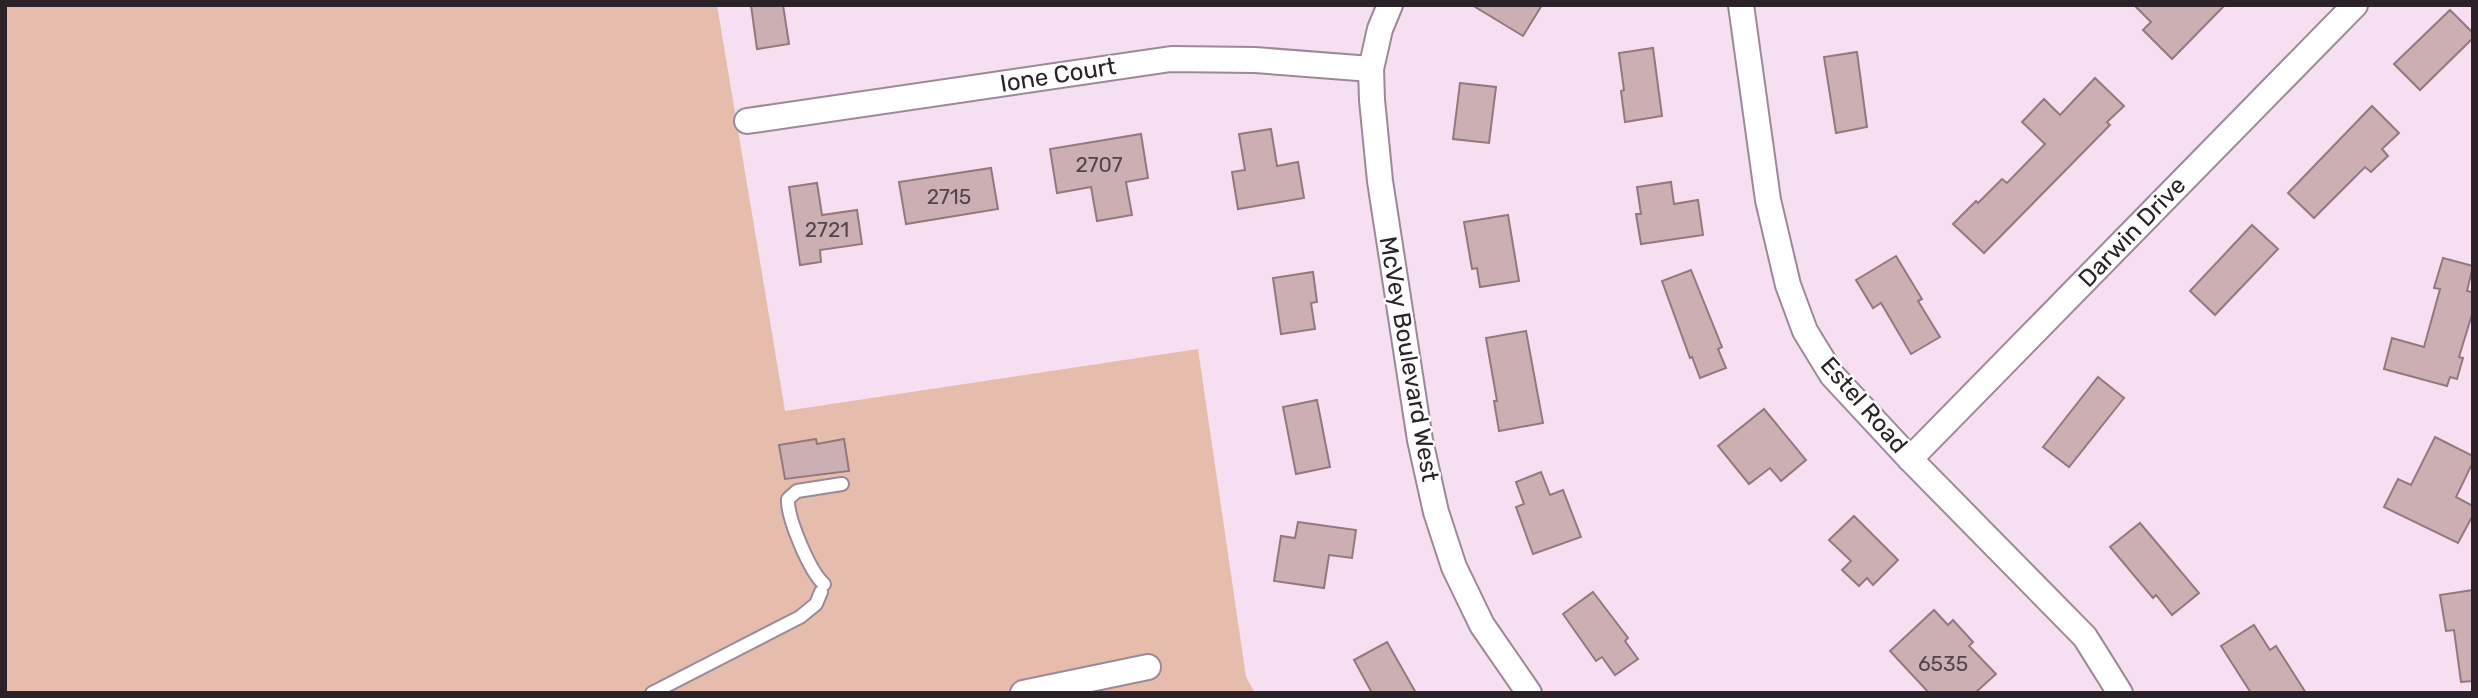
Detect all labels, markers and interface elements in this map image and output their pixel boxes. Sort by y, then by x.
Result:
street label: Ione Court [998,52,1118,98]
house number: 2707 [1075,152,1123,177]
street label: Darwin Drive [2073,171,2191,293]
house number: 2715 [927,184,971,209]
house number: 2721 [805,217,849,242]
street label: McVey Boulevard West [1374,234,1444,484]
street label: Estel Road [1815,351,1913,459]
house number: 6535 [1918,651,1968,676]

